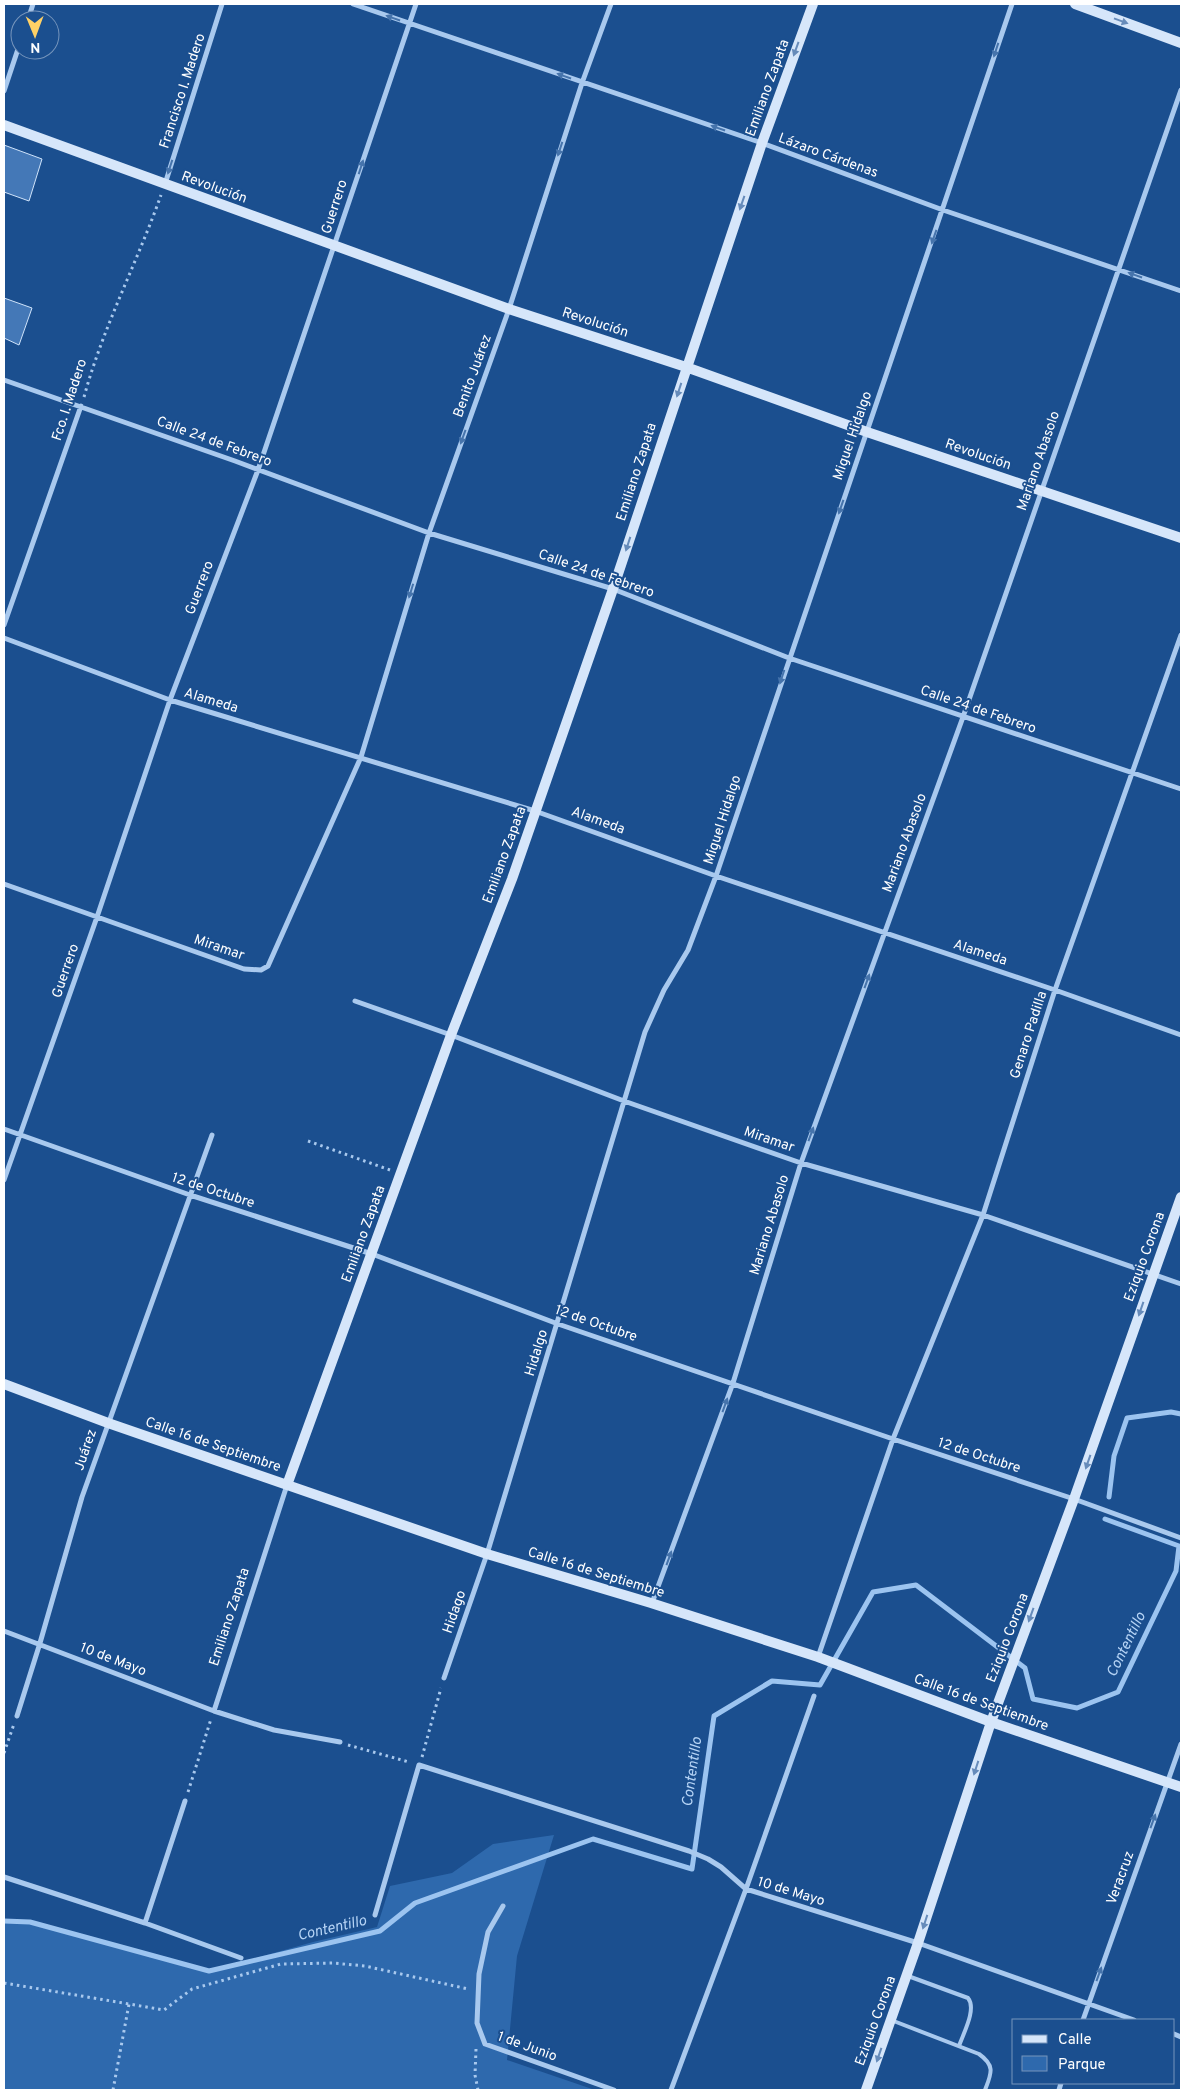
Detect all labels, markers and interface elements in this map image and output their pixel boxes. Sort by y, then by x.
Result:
north arrow [10,10,60,60]
one-way arrow [386,14,401,21]
one-way arrow [1113,18,1128,25]
street label: Francisco I. Madero [156,31,210,151]
street label: Emiliano Zapata [743,37,793,139]
text: N [30,38,40,55]
one-way arrow [792,42,799,57]
one-way arrow [992,43,1000,58]
one-way arrow [556,72,571,80]
one-way arrow [710,124,725,132]
street label: Lázaro Cárdenas [776,130,880,182]
one-way arrow [556,141,564,156]
one-way arrow [357,159,365,174]
one-way arrow [166,160,174,175]
street label: Revolución [179,168,249,208]
street label: Guerrero [318,177,352,236]
one-way arrow [738,195,745,210]
one-way arrow [929,230,937,245]
one-way arrow [1127,271,1142,279]
street label: Revolución [560,304,630,342]
street label: Benito Juárez [450,332,496,420]
street label: Fco. I. Madero [49,357,91,443]
one-way arrow [675,382,682,397]
street label: Miguel Hidalgo [830,389,876,483]
street label: Mariano Abasolo [1014,409,1064,513]
street label: Calle 24 de Febrero [154,413,274,471]
street label: Emiliano Zapata [613,421,661,523]
one-way arrow [459,430,466,445]
street label: Revolución [943,436,1013,474]
one-way arrow [837,500,845,515]
one-way arrow [624,537,632,552]
street label: Calle 24 de Febrero [536,546,656,602]
street label: Guerrero [182,559,218,617]
one-way arrow [406,584,414,599]
one-way arrow [778,670,786,685]
street label: Calle 24 de Febrero [918,682,1038,738]
street label: Alameda [182,685,240,717]
street label: Miguel Hidalgo [701,773,745,867]
street label: Mariano Abasolo [879,791,931,895]
street label: Alameda [569,803,627,839]
street label: Emiliano Zapata [480,804,530,906]
street label: Miramar [191,931,247,965]
street label: Alameda [951,936,1009,970]
street label: Guerrero [49,942,83,1000]
one-way arrow [863,973,871,988]
street label: Genaro Padilla [1007,989,1051,1081]
street label: Miramar [741,1123,797,1157]
one-way arrow [807,1126,815,1141]
street label: 12 de Octubre [169,1170,257,1212]
street label: Mariano Abasolo [747,1173,793,1277]
street label: Emiliano Zapata [339,1183,389,1285]
street label: Eziquio Corona [1121,1210,1169,1304]
street label: 12 de Octubre [553,1302,639,1346]
one-way arrow [1137,1302,1145,1317]
street label: Hidalgo [522,1327,552,1378]
one-way arrow [722,1398,729,1413]
street label: Calle 16 de Septiembre [143,1414,283,1476]
street label: Juárez [71,1427,101,1473]
street label: 12 de Octubre [935,1435,1023,1477]
one-way arrow [1083,1455,1091,1470]
street label: Calle 16 de Septiembre [525,1544,667,1602]
one-way arrow [665,1550,673,1565]
street label: Emiliano Zapata [206,1566,254,1668]
street label: Hidago [440,1588,470,1636]
street label: Eziquio Corona [983,1591,1033,1685]
one-way arrow [1027,1607,1034,1622]
water label: Contentillo [1103,1609,1151,1681]
street label: 10 de Mayo [78,1640,149,1680]
street label: Calle 16 de Septiembre [911,1671,1051,1735]
water label: Contentillo [679,1736,707,1808]
one-way arrow [971,1761,979,1776]
one-way arrow [1149,1813,1157,1828]
street label: Veracruz [1104,1849,1138,1907]
street label: 10 de Mayo [755,1874,827,1910]
water label: Contentillo [296,1912,368,1946]
one-way arrow [921,1915,928,1930]
one-way arrow [1095,1966,1103,1981]
street label: Eziquio Corona [852,1974,900,2068]
legend [1012,2019,1175,2084]
street label: 1 de Junio [495,2028,559,2066]
text: Calle [1058,2031,1092,2050]
one-way arrow [875,2048,883,2063]
text: Parque [1058,2056,1106,2075]

